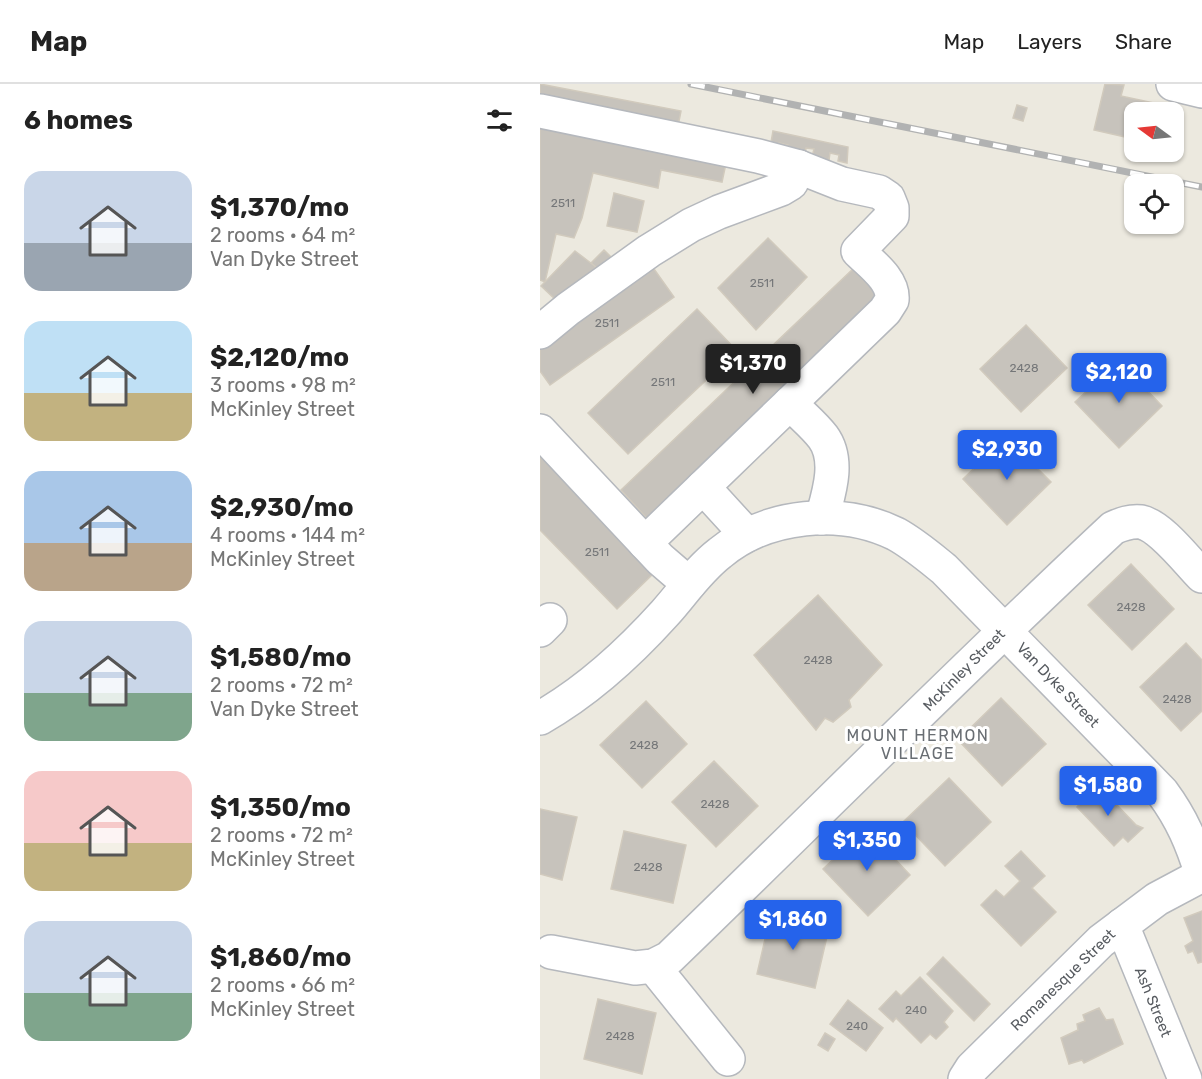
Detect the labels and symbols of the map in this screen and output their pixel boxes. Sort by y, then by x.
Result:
north arrow [1124,102,1184,162]
house number: 2511 [551,196,575,210]
house number: 2511 [750,276,774,290]
house number: 2511 [595,316,619,330]
pin: $1,370 [704,344,802,395]
pin: $2,120 [1070,353,1168,404]
house number: 2428 [1009,361,1039,375]
house number: 2511 [651,375,675,389]
pin: $2,930 [958,430,1056,481]
house number: 2511 [585,545,609,559]
house number: 2428 [1116,600,1146,614]
street label: McKinley Street [919,625,1009,715]
street label: Van Dyke Street [1013,639,1103,731]
house number: 2428 [803,653,833,667]
house number: 2428 [1162,692,1192,706]
district label: MOUNT HERMON VILLAGE [847,726,989,763]
house number: 2428 [629,738,659,752]
pin: $1,580 [1059,766,1157,817]
house number: 2428 [700,797,730,811]
pin: $1,350 [818,821,916,872]
house number: 2428 [633,860,663,874]
pin: $1,860 [744,900,842,951]
street label: Romanesque Street [1007,925,1119,1035]
street label: Ash Street [1131,964,1175,1040]
house number: 240 [905,1003,927,1017]
house number: 240 [846,1019,868,1033]
house number: 2428 [605,1029,635,1043]

